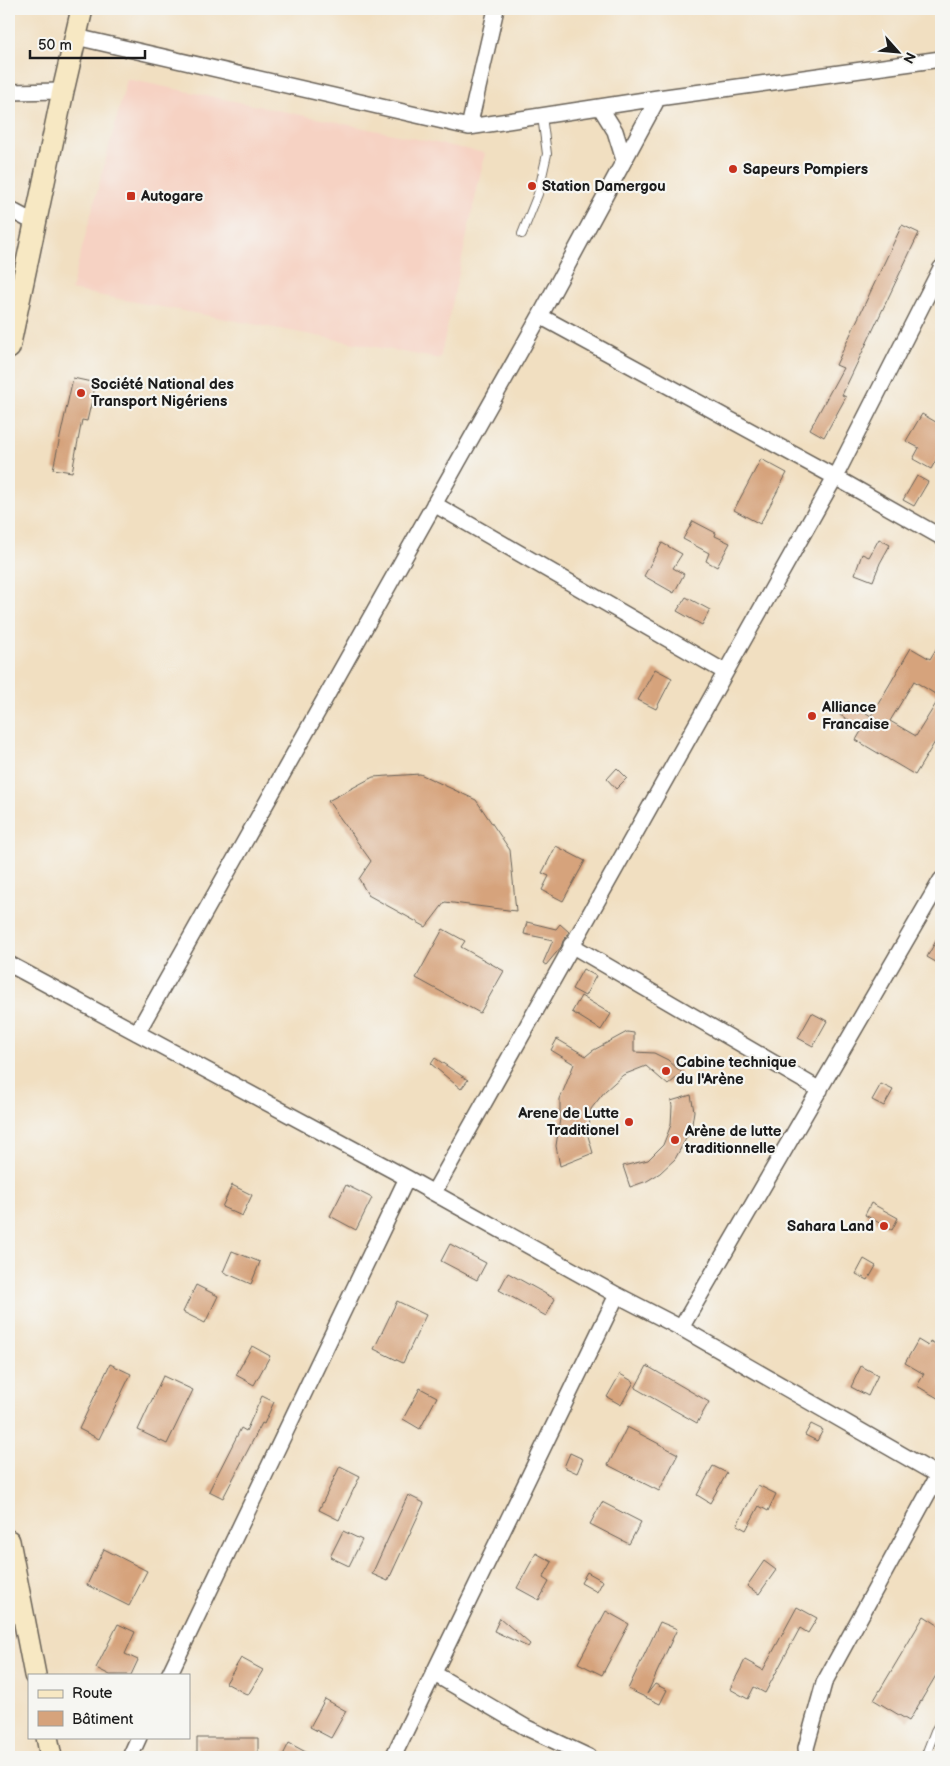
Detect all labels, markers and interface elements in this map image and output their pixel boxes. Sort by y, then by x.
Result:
scale bar [30,28,145,60]
north arrow [872,28,922,78]
text: 50 m [38,36,72,55]
text: N [899,49,919,66]
place label: Sapeurs Pompiers [743,160,868,179]
marker: Sapeurs Pompiers [727,163,739,175]
place label: Station Damergou [542,177,666,196]
marker: Station Damergou [526,180,538,192]
place label: Autogare [140,187,203,206]
marker: Autogare [125,190,137,202]
place label: Société National des Transport Nigériens [91,375,234,411]
marker: Société National des Transport Nigériens [75,387,87,399]
place label: Alliance Francaise [821,698,890,734]
marker: Alliance Francaise [806,710,818,722]
place label: Cabine technique du l'Arène [676,1053,797,1089]
marker: Cabine technique du l'Arène [660,1065,672,1077]
place label: Arene de Lutte Traditionel [517,1104,619,1140]
marker: Arene de Lutte Traditionel [623,1116,635,1128]
place label: Arène de lutte traditionnelle [684,1122,782,1158]
marker: Arène de lutte traditionnelle [669,1134,681,1146]
place label: Sahara Land [787,1217,874,1236]
marker: Sahara Land [878,1220,890,1232]
legend [28,1674,190,1738]
text: Route [72,1684,113,1703]
text: Bâtiment [72,1710,134,1729]

